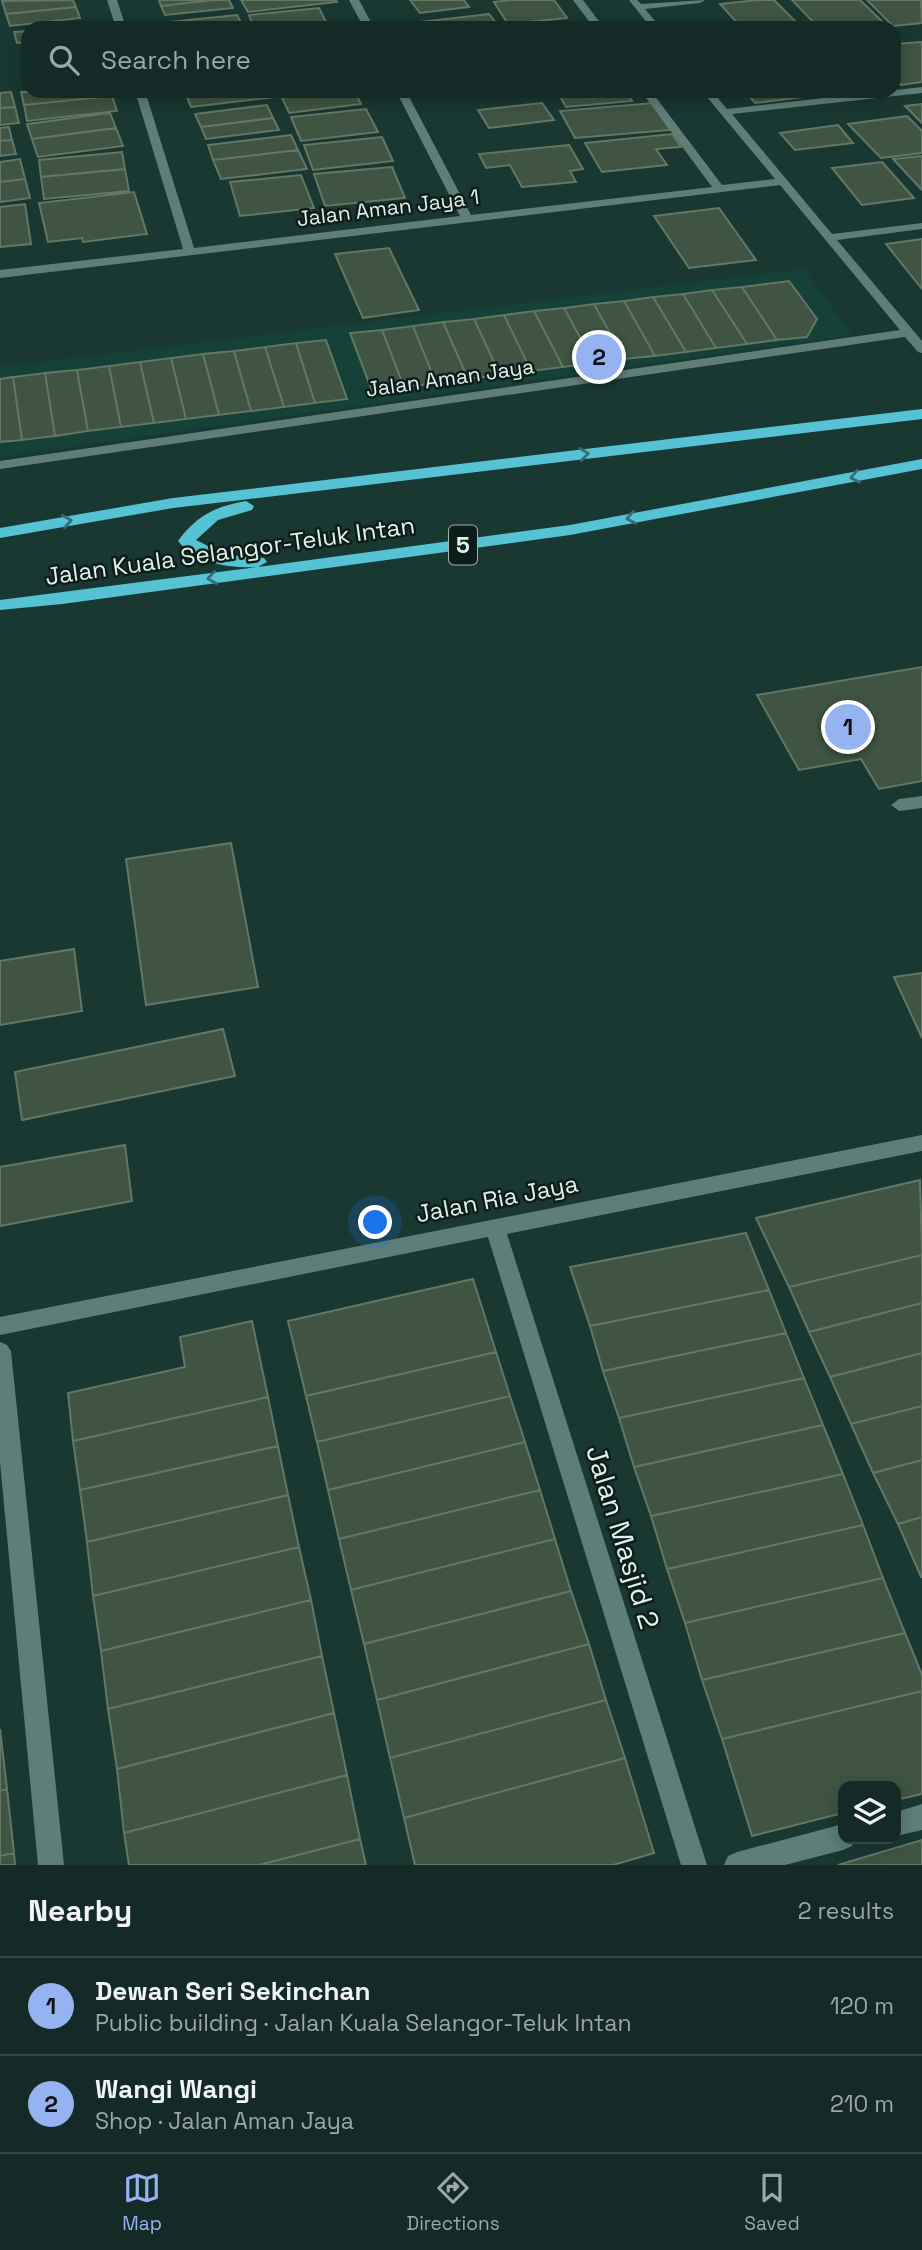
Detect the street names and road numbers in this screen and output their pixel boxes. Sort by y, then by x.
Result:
street label: Jalan Aman Jaya 1 [295,183,481,232]
street label: Jalan Aman Jaya [364,352,536,403]
street label: Jalan Kuala Selangor-Teluk Intan [43,509,417,592]
road number: 5 [449,526,477,565]
street label: Jalan Ria Jaya [413,1168,581,1229]
street label: Jalan Masjid 2 [578,1441,668,1633]

